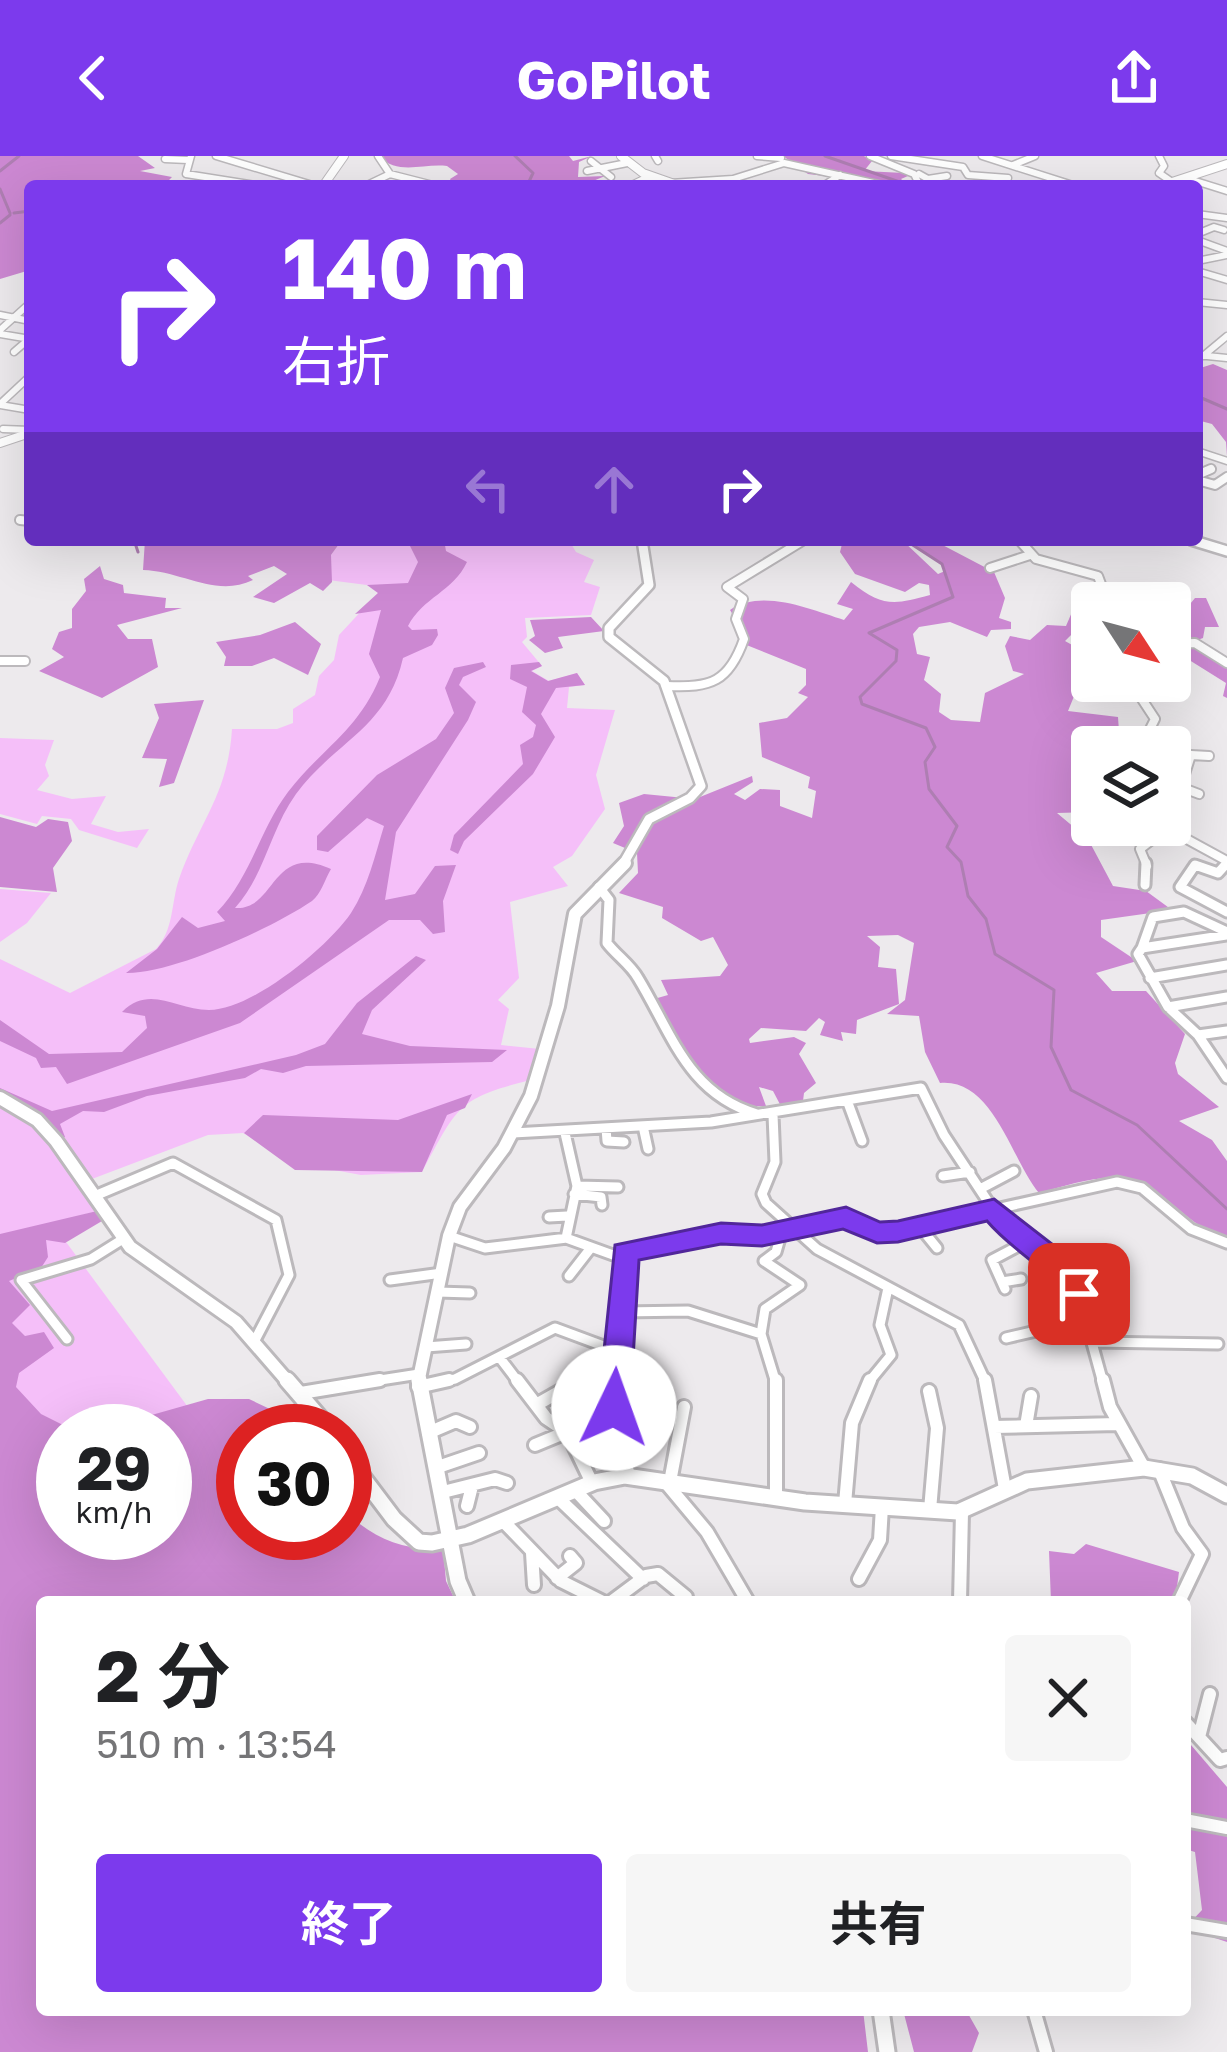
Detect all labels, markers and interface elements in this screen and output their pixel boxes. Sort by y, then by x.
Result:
icon: back [60,45,126,111]
icon: share [1101,45,1167,111]
text: GoPilot [516,46,711,111]
text: 140 m [282,217,527,317]
icon: right [84,228,240,384]
text: 右折 [282,328,390,393]
icon: left [455,456,521,522]
icon: ahead [581,456,647,522]
icon: right [707,456,773,522]
north arrow [1071,582,1191,702]
map controls [1071,582,1191,846]
button: layers [1071,726,1191,846]
pin [1028,1243,1130,1345]
icon: arrive [1046,1261,1112,1327]
position arrow [551,1345,677,1471]
speed limit sign: 30 [216,1404,372,1560]
text: 29 [77,1431,151,1503]
text: km/h [76,1494,152,1530]
text: 2 分 [96,1631,230,1718]
button: close [1005,1635,1131,1761]
text: 510 m · 13:54 [96,1720,337,1767]
button: 終了 [96,1854,602,1992]
button: 共有 [626,1854,1131,1992]

